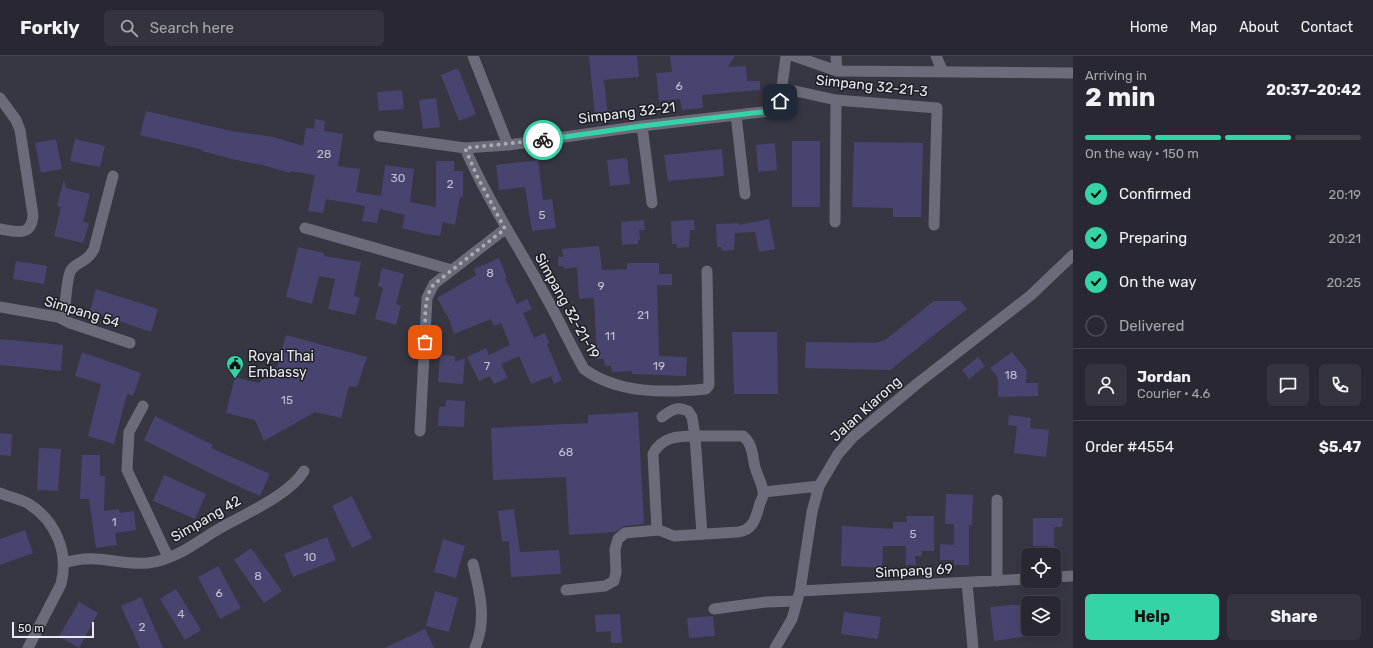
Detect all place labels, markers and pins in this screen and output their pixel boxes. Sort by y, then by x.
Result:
pin [763,84,797,118]
pin [408,325,442,359]
place label: Royal Thai Embassy [248,348,314,381]
public building icon: Royal Thai Embassy [225,354,245,379]

